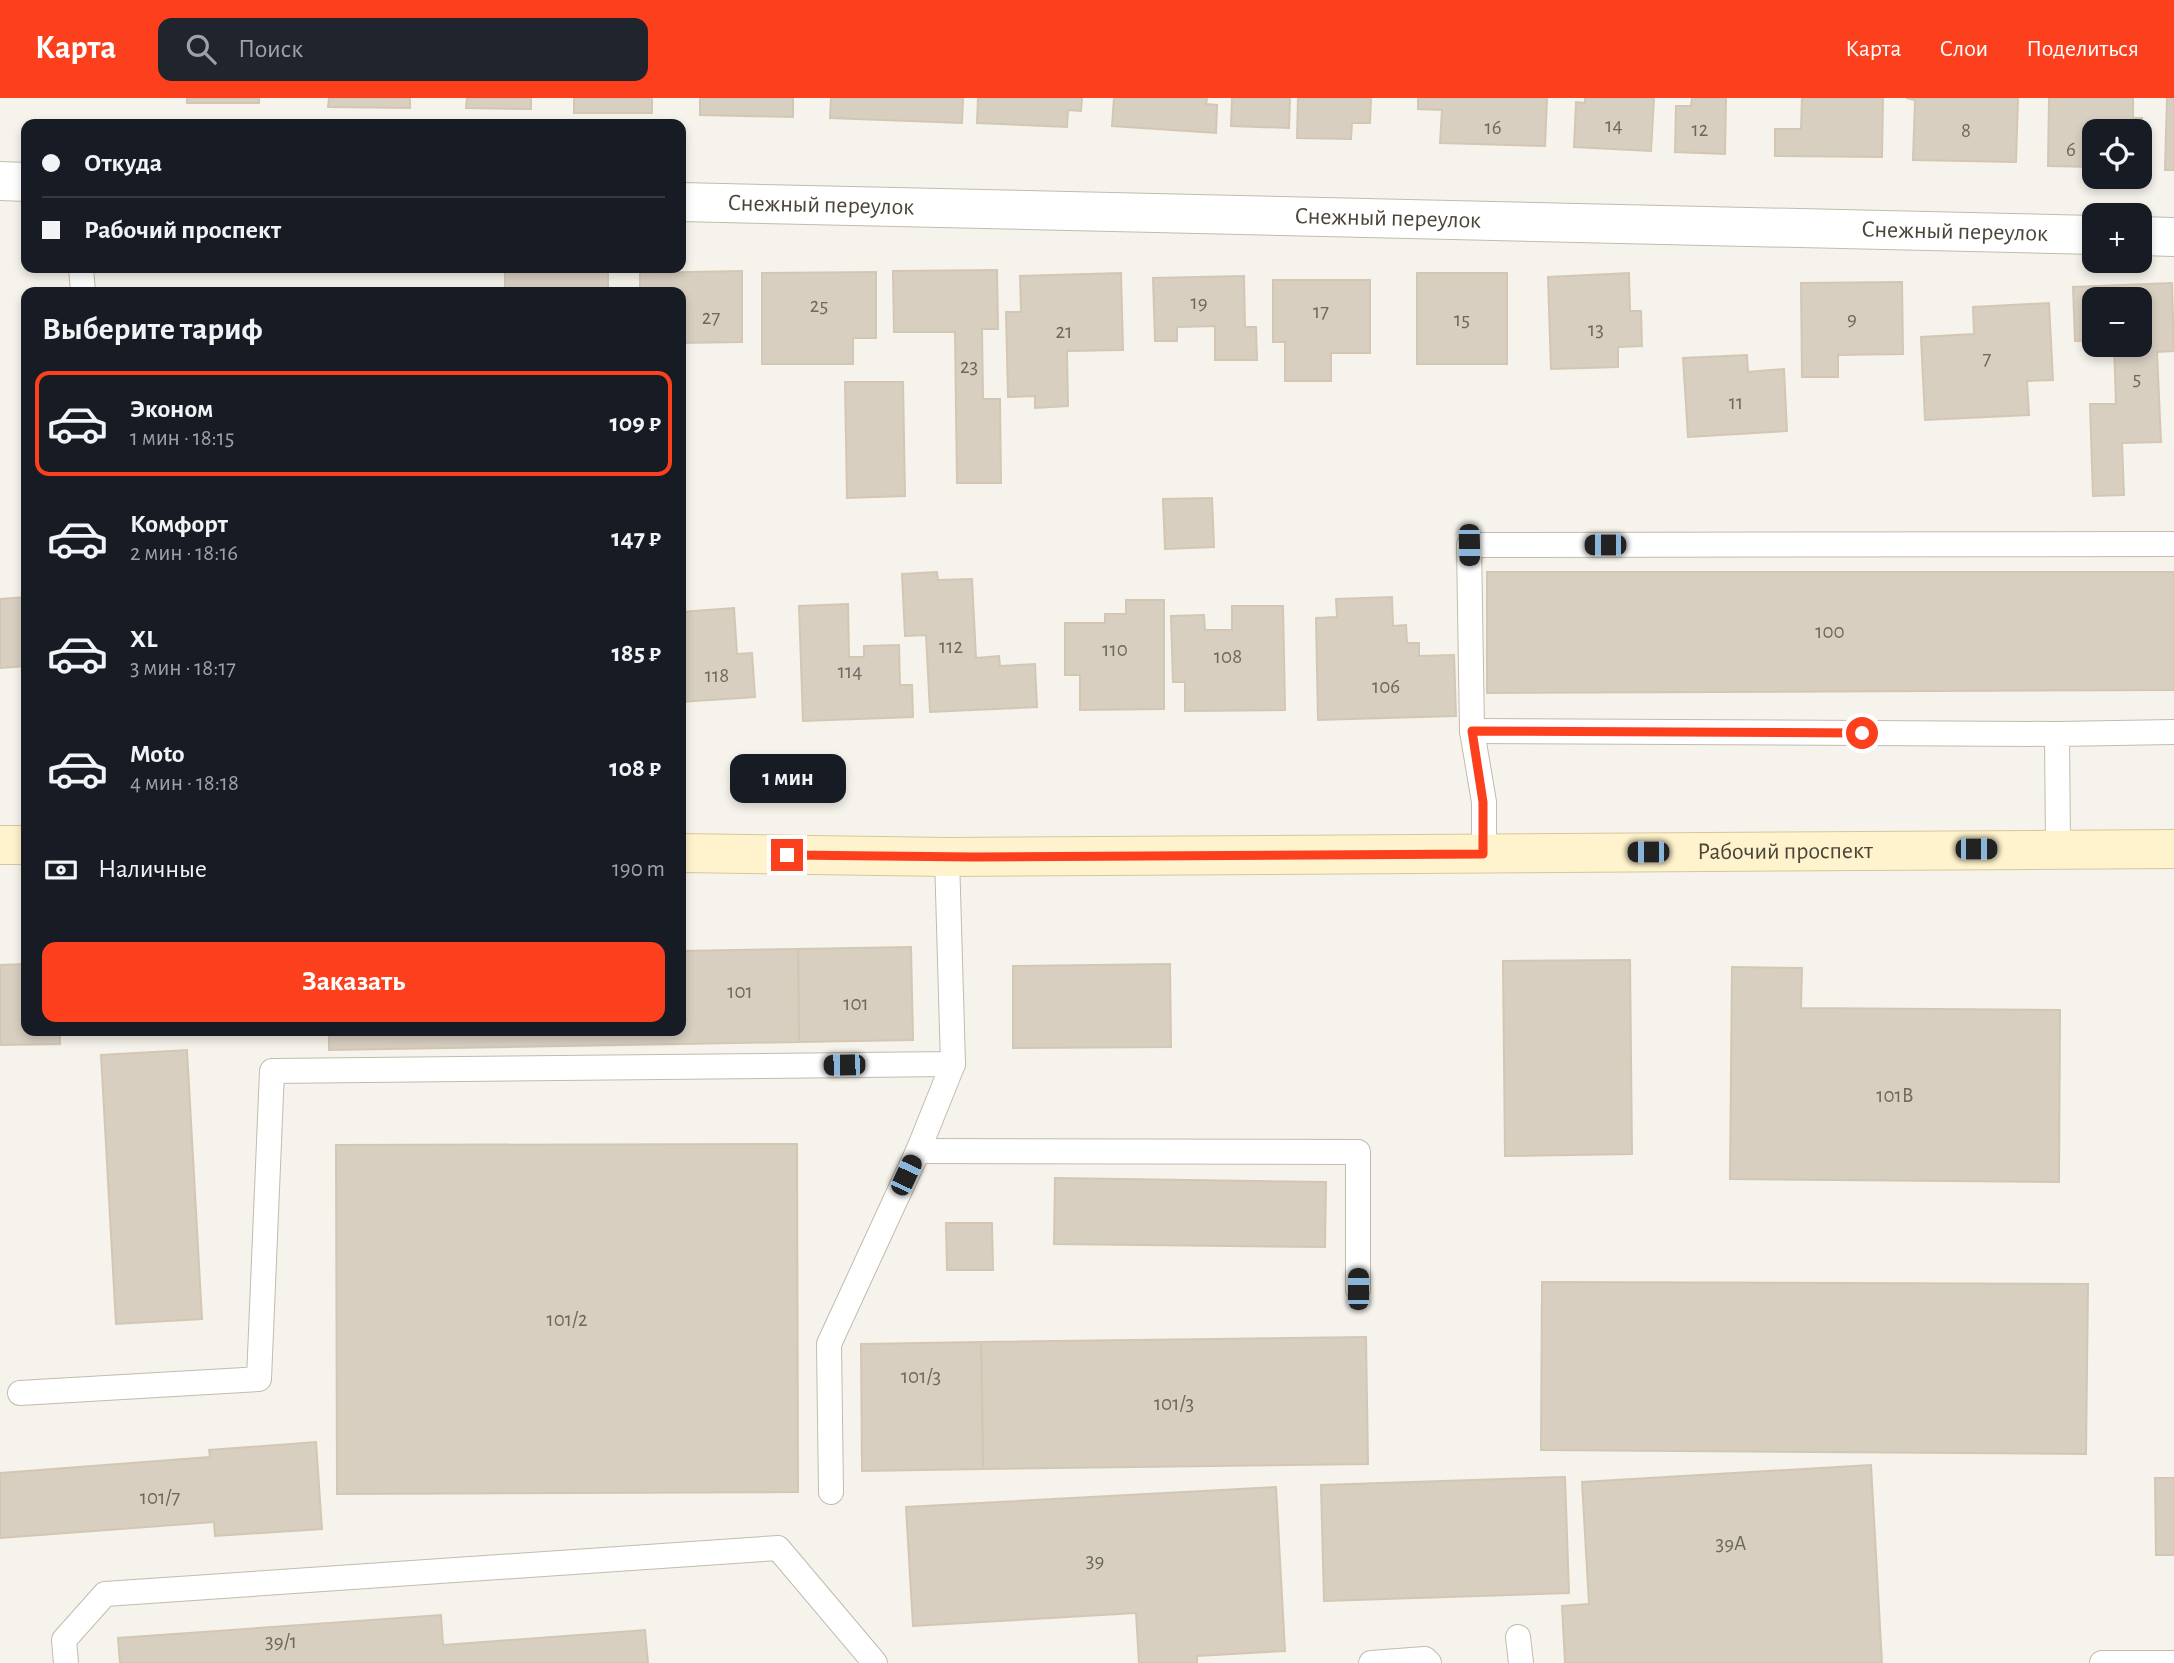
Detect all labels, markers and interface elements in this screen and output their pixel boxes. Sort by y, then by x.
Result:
search box [158,18,648,81]
icon: search [182,30,220,68]
text: Карта [35,32,116,65]
text: Поиск [238,36,303,62]
text: Карта [1845,37,1901,61]
text: Слои [1939,37,1988,61]
text: Поделиться [2026,37,2139,61]
house number: 14 [1605,115,1623,136]
house number: 16 [1484,117,1502,138]
house number: 12 [1692,119,1708,140]
map controls [2082,119,2152,357]
button: locate [2082,119,2152,189]
house number: 8 [1961,120,1971,141]
house number: 6 [2066,139,2076,160]
text: Откуда [84,150,162,176]
street label: Снежный переулок [727,191,914,219]
button: + [2082,203,2152,273]
street label: Снежный переулок [1294,204,1481,233]
text: Рабочий проспект [84,217,281,243]
street label: Снежный переулок [1861,218,2048,246]
button: − [2082,287,2152,357]
house number: 19 [1190,292,1208,313]
house number: 25 [810,295,828,316]
house number: 17 [1313,301,1329,322]
house number: 27 [702,307,720,328]
house number: 9 [1847,308,1857,329]
house number: 15 [1454,309,1470,330]
text: Выберите тариф [42,313,263,345]
house number: 13 [1588,319,1604,340]
house number: 21 [1056,321,1072,342]
house number: 7 [1983,348,1992,369]
house number: 23 [960,356,978,377]
house number: 5 [2133,368,2141,389]
icon: car [46,392,109,455]
house number: 11 [1729,392,1743,413]
text: Эконом [130,396,213,422]
text: 109 ₽ [609,410,661,436]
text: 1 мин · 18:15 [130,427,234,450]
icon: car [46,507,109,570]
text: Комфорт [130,511,228,537]
car [1459,524,1480,566]
text: 147 ₽ [611,525,661,551]
car [1585,535,1627,556]
text: 2 мин · 18:16 [130,542,238,565]
house number: 100 [1815,621,1845,642]
icon: car [46,622,109,685]
text: XL [130,626,157,652]
house number: 112 [939,636,963,657]
house number: 110 [1102,639,1128,660]
text: 185 ₽ [611,640,661,666]
house number: 108 [1214,646,1242,667]
text: 3 мин · 18:17 [130,657,236,680]
house number: 114 [838,661,862,682]
house number: 118 [705,665,729,686]
house number: 106 [1372,676,1400,697]
route start [1846,717,1878,749]
icon: car [46,737,109,800]
text: Moto [130,741,185,767]
callout: 1 мин [729,754,845,802]
text: 108 ₽ [609,755,661,781]
text: 1 мин [762,767,814,790]
text: 4 мин · 18:18 [130,772,239,795]
route end [771,839,803,871]
street label: Рабочий проспект [1697,839,1873,864]
car [1956,839,1998,860]
car [1628,842,1670,863]
icon: cash [42,851,80,889]
text: Наличные [98,856,207,882]
text: 190 m [612,858,665,881]
button: Заказать [42,942,665,1022]
house number: 101 [727,981,753,1002]
house number: 101 [843,993,869,1014]
car [823,1054,866,1076]
house number: 101В [1876,1085,1914,1106]
car [888,1152,925,1198]
car [1348,1268,1369,1310]
house number: 101/2 [546,1309,588,1330]
house number: 101/3 [901,1366,941,1387]
house number: 101/3 [1154,1393,1194,1414]
house number: 101/7 [140,1487,180,1508]
house number: 39А [1716,1533,1746,1554]
house number: 39 [1086,1550,1104,1571]
house number: 39/1 [265,1631,297,1652]

